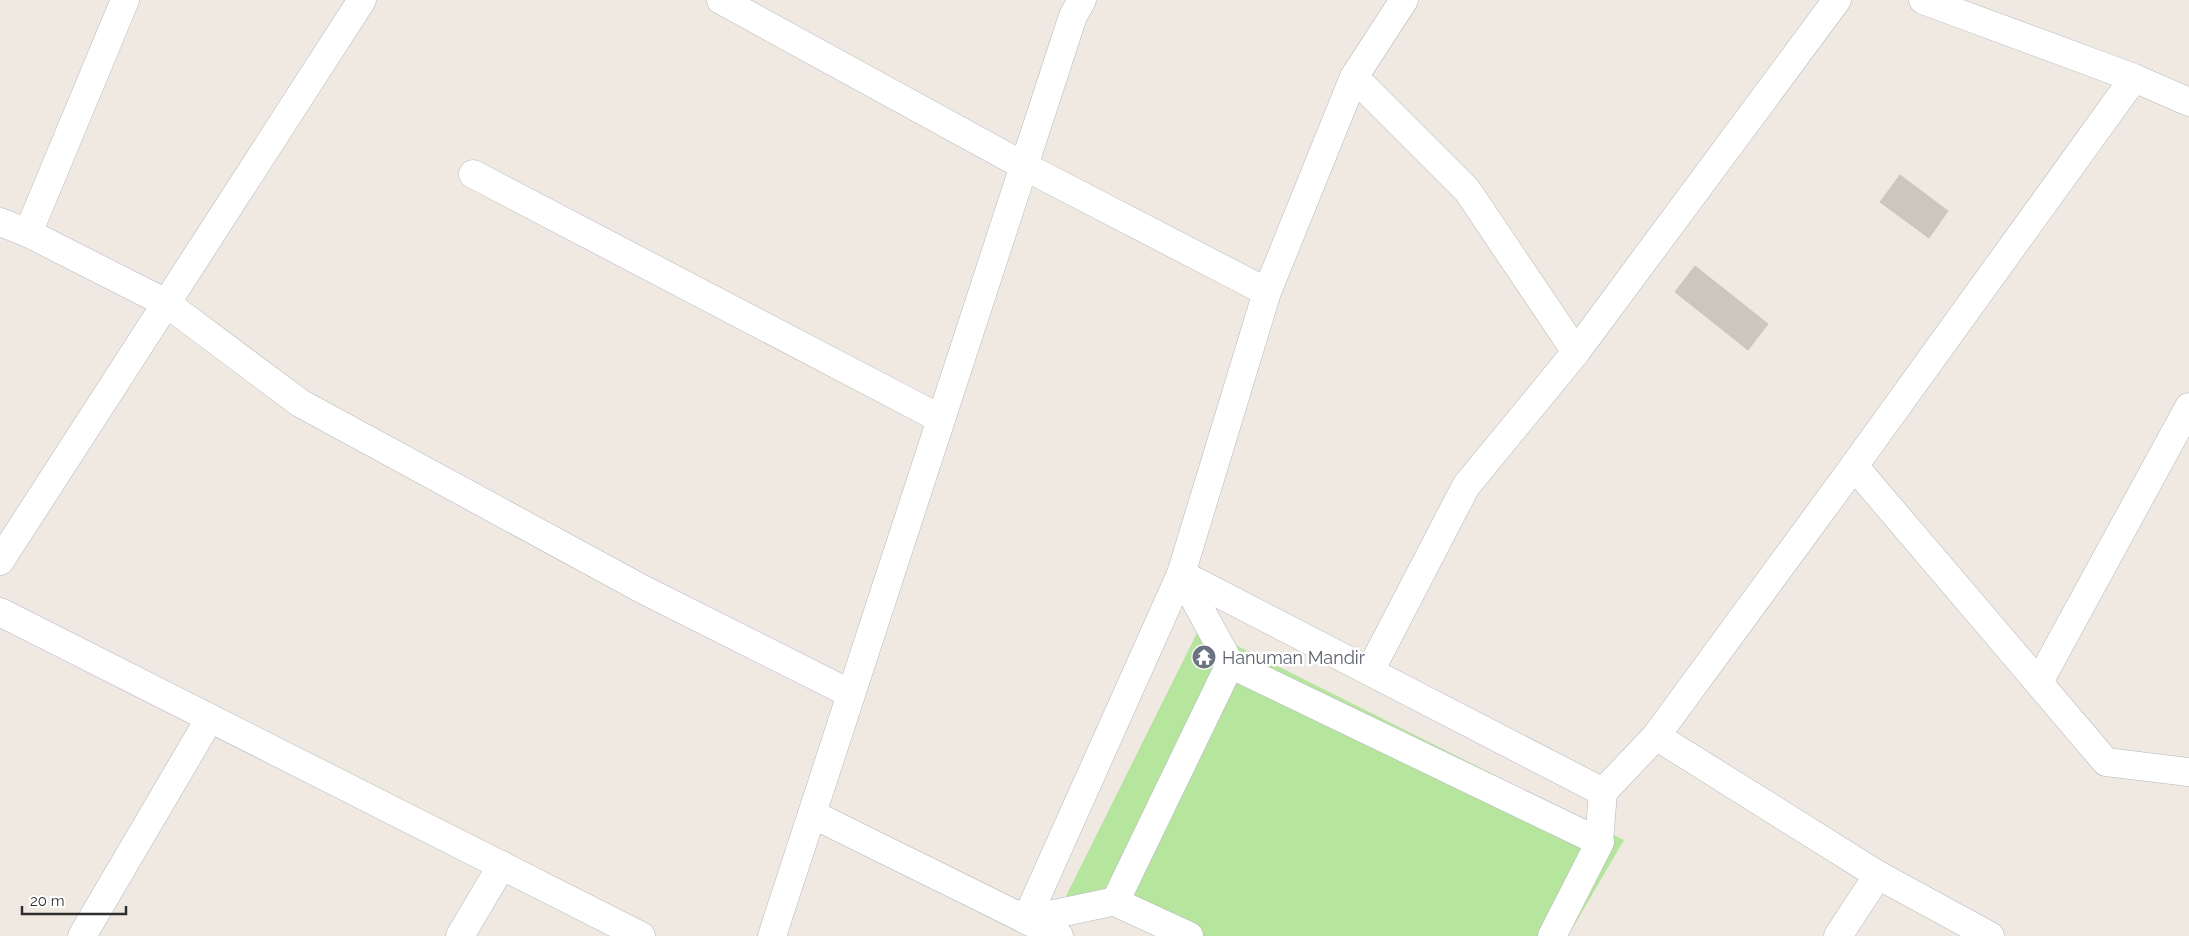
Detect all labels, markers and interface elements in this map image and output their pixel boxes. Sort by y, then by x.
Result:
temple icon: Hanuman Mandir [1191,644,1217,670]
place label: Hanuman Mandir [1222,647,1366,668]
scale bar [22,884,126,916]
text: 20 m [30,892,65,910]

